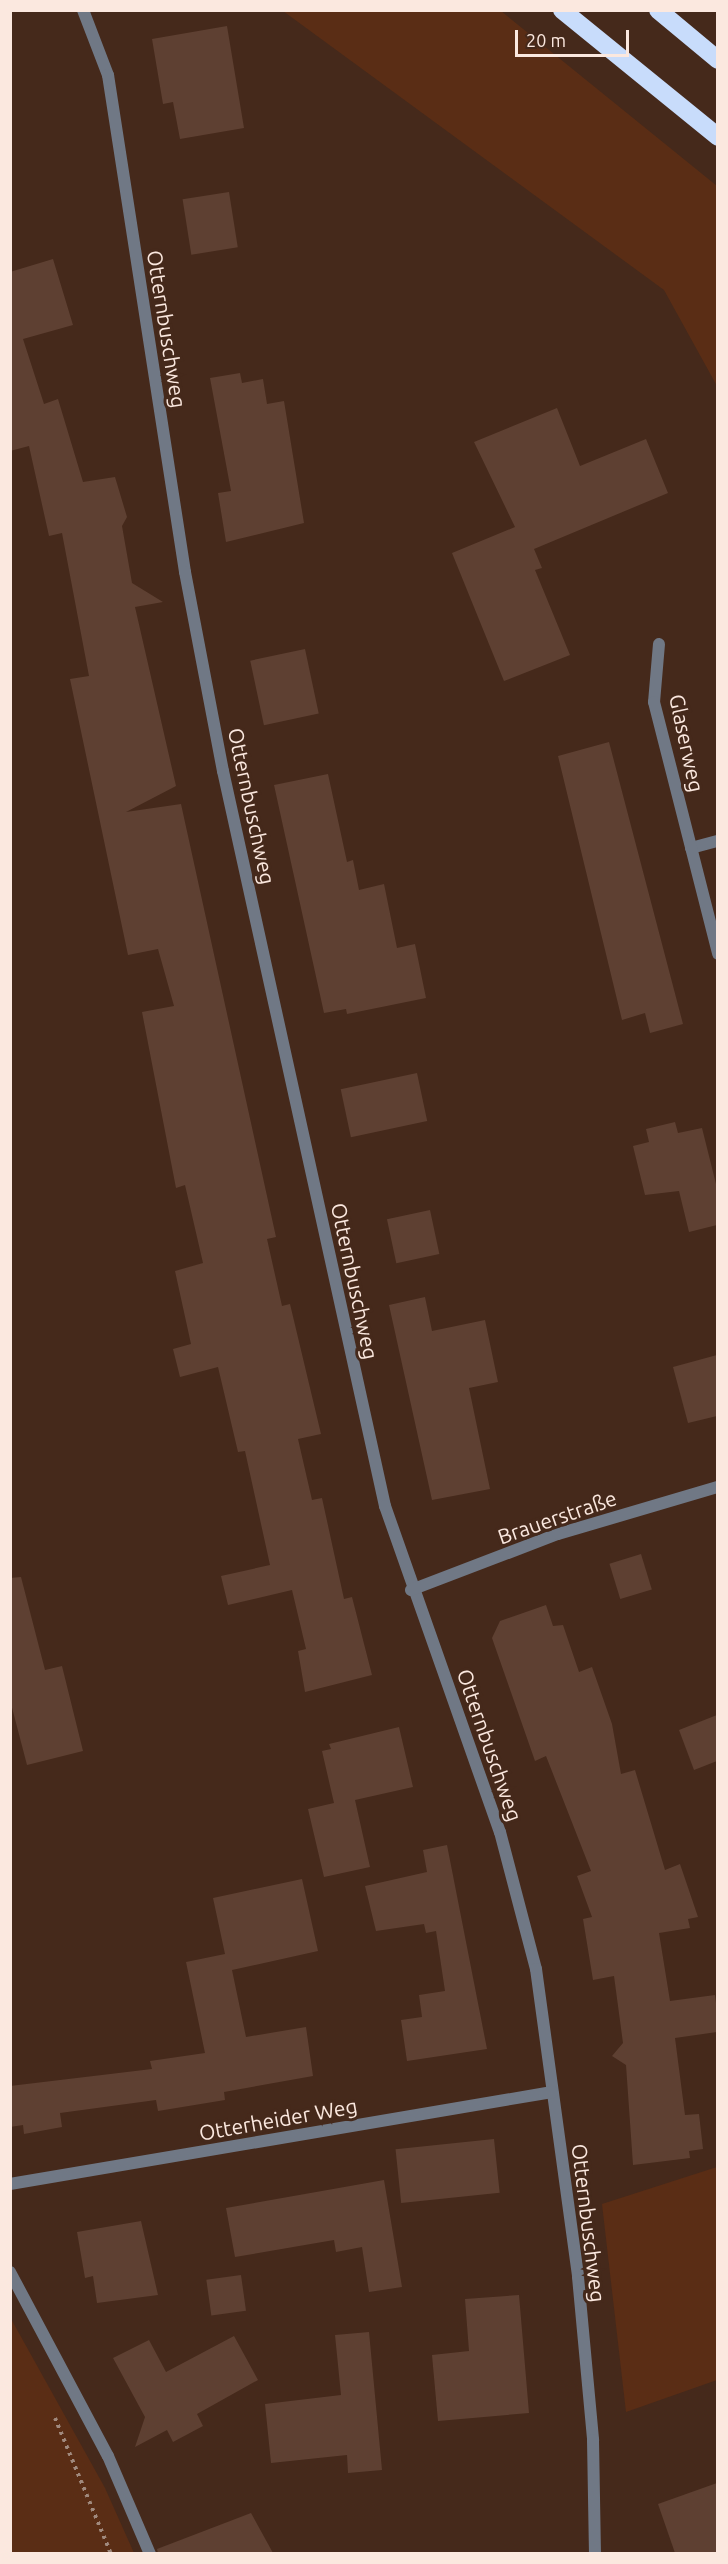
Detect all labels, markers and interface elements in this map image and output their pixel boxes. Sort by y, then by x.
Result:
scale bar [518,18,632,56]
text: 20 m [526,30,566,50]
street label: Otternbuschweg [142,248,192,410]
street label: Glaserweg [664,692,710,794]
street label: Otternbuschweg [223,725,281,887]
street label: Otternbuschweg [326,1200,384,1362]
street label: Brauerstraße [494,1485,620,1549]
street label: Otternbuschweg [452,1666,528,1824]
street label: Otterheider Weg [197,2093,359,2145]
street label: Otternbuschweg [567,2142,611,2304]

